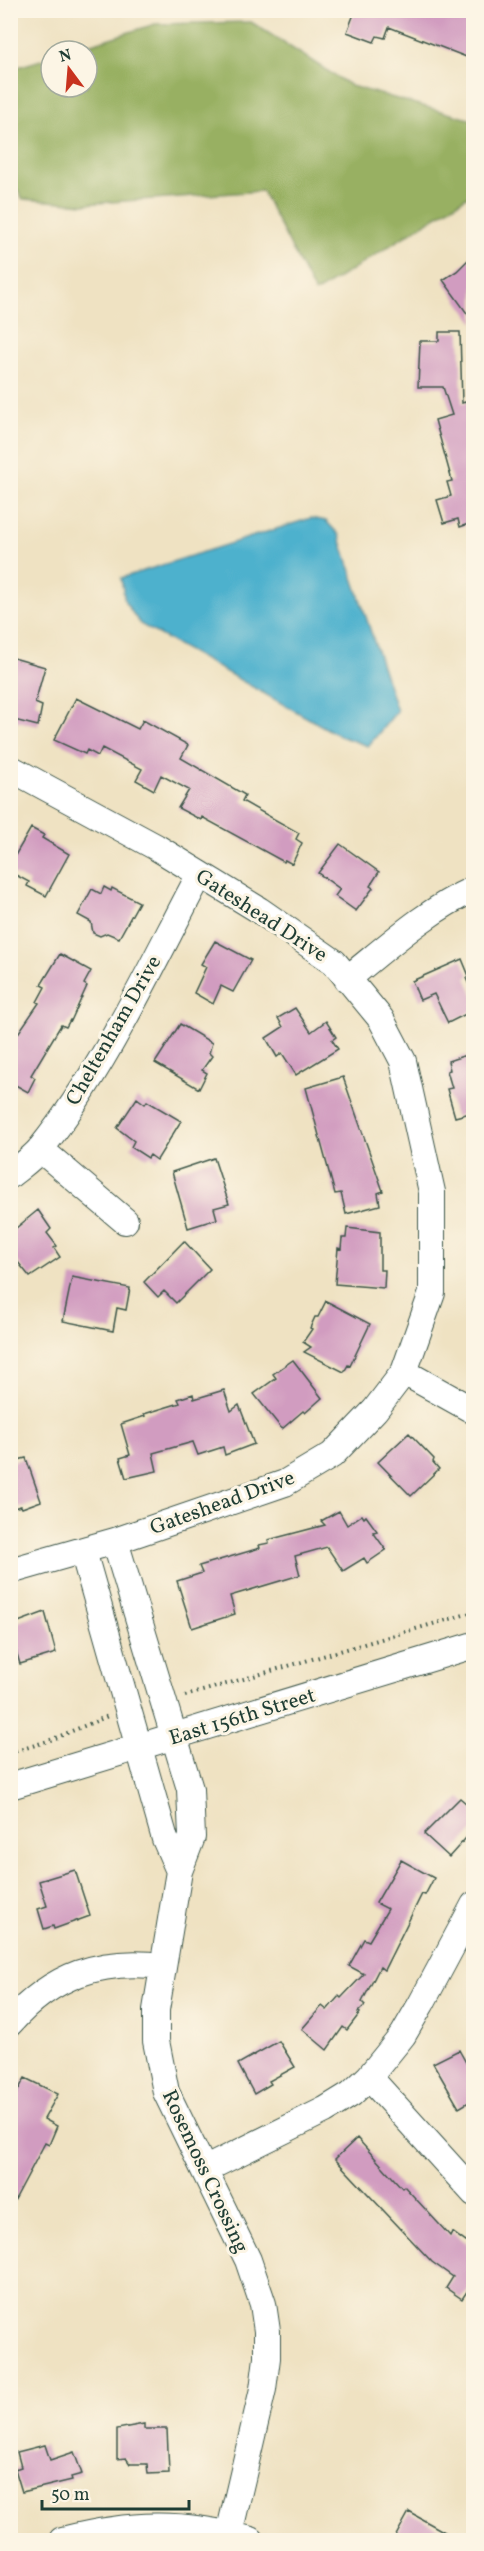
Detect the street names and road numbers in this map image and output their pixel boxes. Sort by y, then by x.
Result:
street label: Gateshead Drive [190,863,333,970]
street label: Cheltenham Drive [59,950,169,1111]
street label: Gateshead Drive [146,1464,299,1543]
street label: East 156th Street [166,1681,319,1753]
street label: Rosemoss Crossing [154,2085,255,2258]

